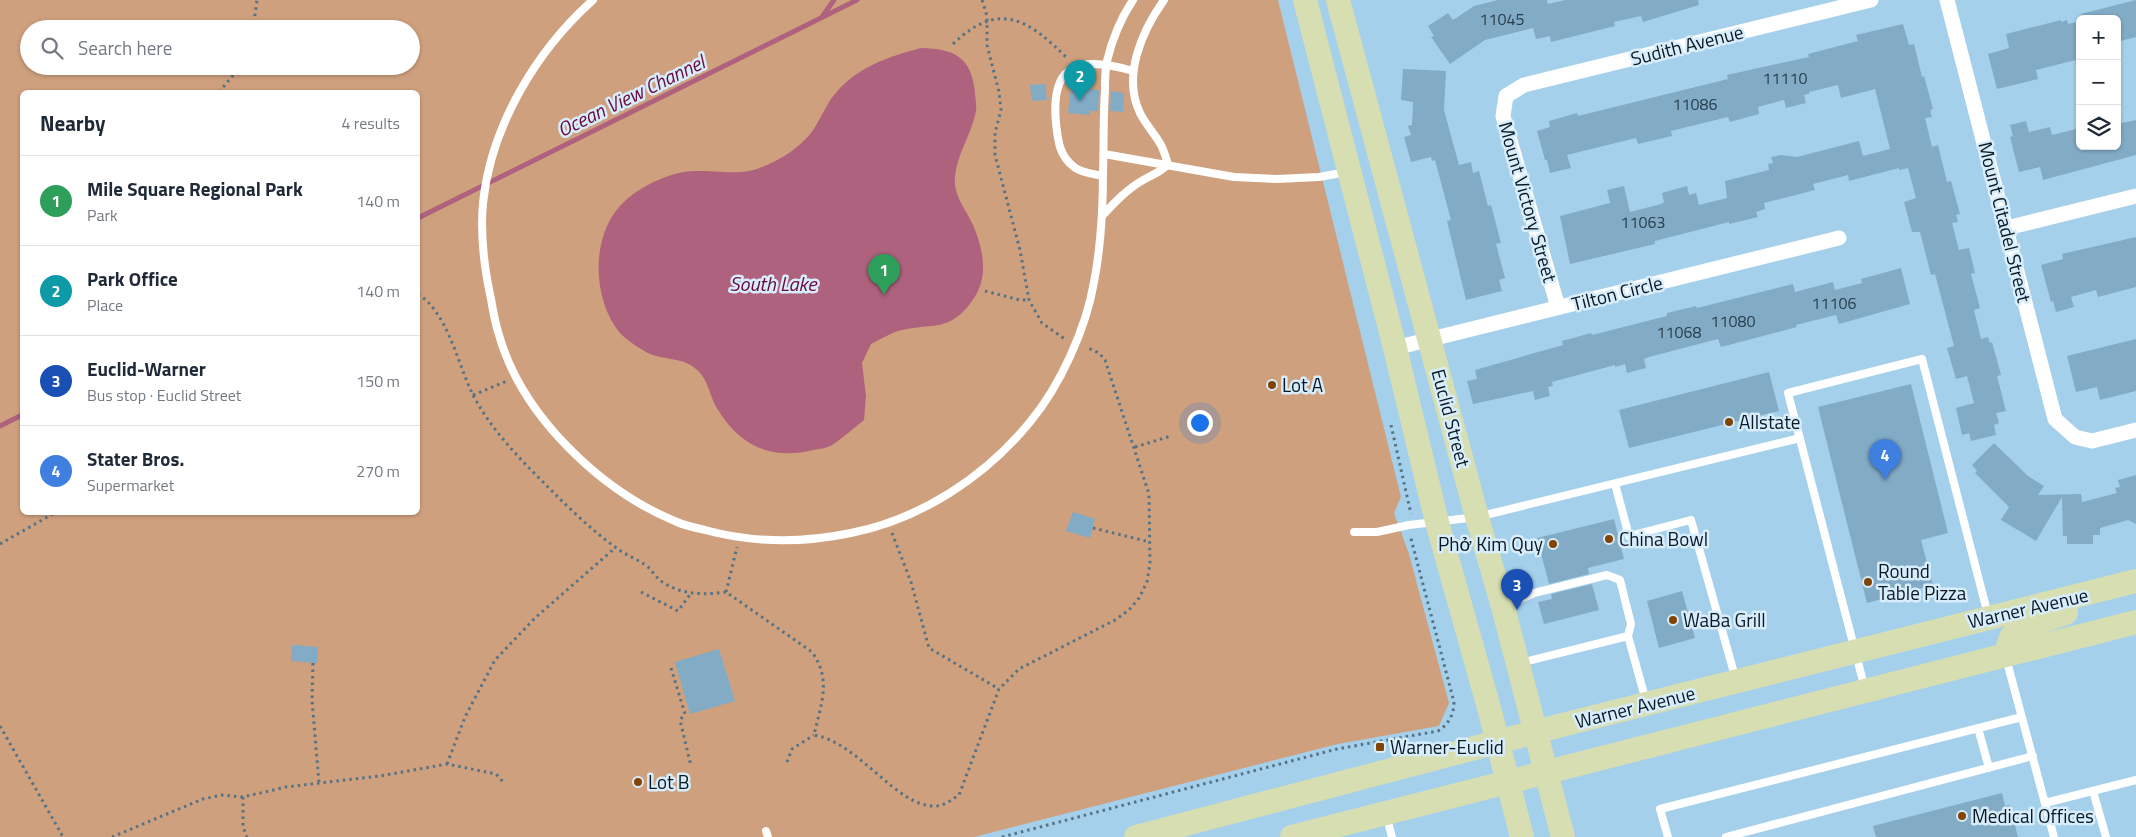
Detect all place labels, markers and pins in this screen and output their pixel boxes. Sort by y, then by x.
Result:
pin: 2 [1064,60,1096,101]
pin: 1 [868,254,900,295]
place label: Lot A [1282,370,1323,399]
marker: Lot A [1266,379,1278,391]
place label: Allstate [1739,407,1800,436]
marker: Allstate [1723,416,1735,428]
pin: 4 [1869,439,1901,480]
place label: China Bowl [1619,524,1708,553]
place label: Phở Kim Quy [1438,529,1543,558]
marker: China Bowl [1603,533,1615,545]
marker: Phở Kim Quy [1547,538,1559,550]
place label: Round Table Pizza [1878,556,1967,607]
pin: 3 [1501,569,1533,610]
marker: Round Table Pizza [1862,576,1874,588]
place label: WaBa Grill [1683,605,1766,634]
marker: WaBa Grill [1667,614,1679,626]
place label: Warner-Euclid [1390,732,1504,761]
marker: Warner-Euclid [1374,741,1386,753]
place label: Lot B [648,767,690,796]
marker: Lot B [632,776,644,788]
place label: Medical Offices [1972,801,2094,830]
marker: Medical Offices [1956,810,1968,822]

